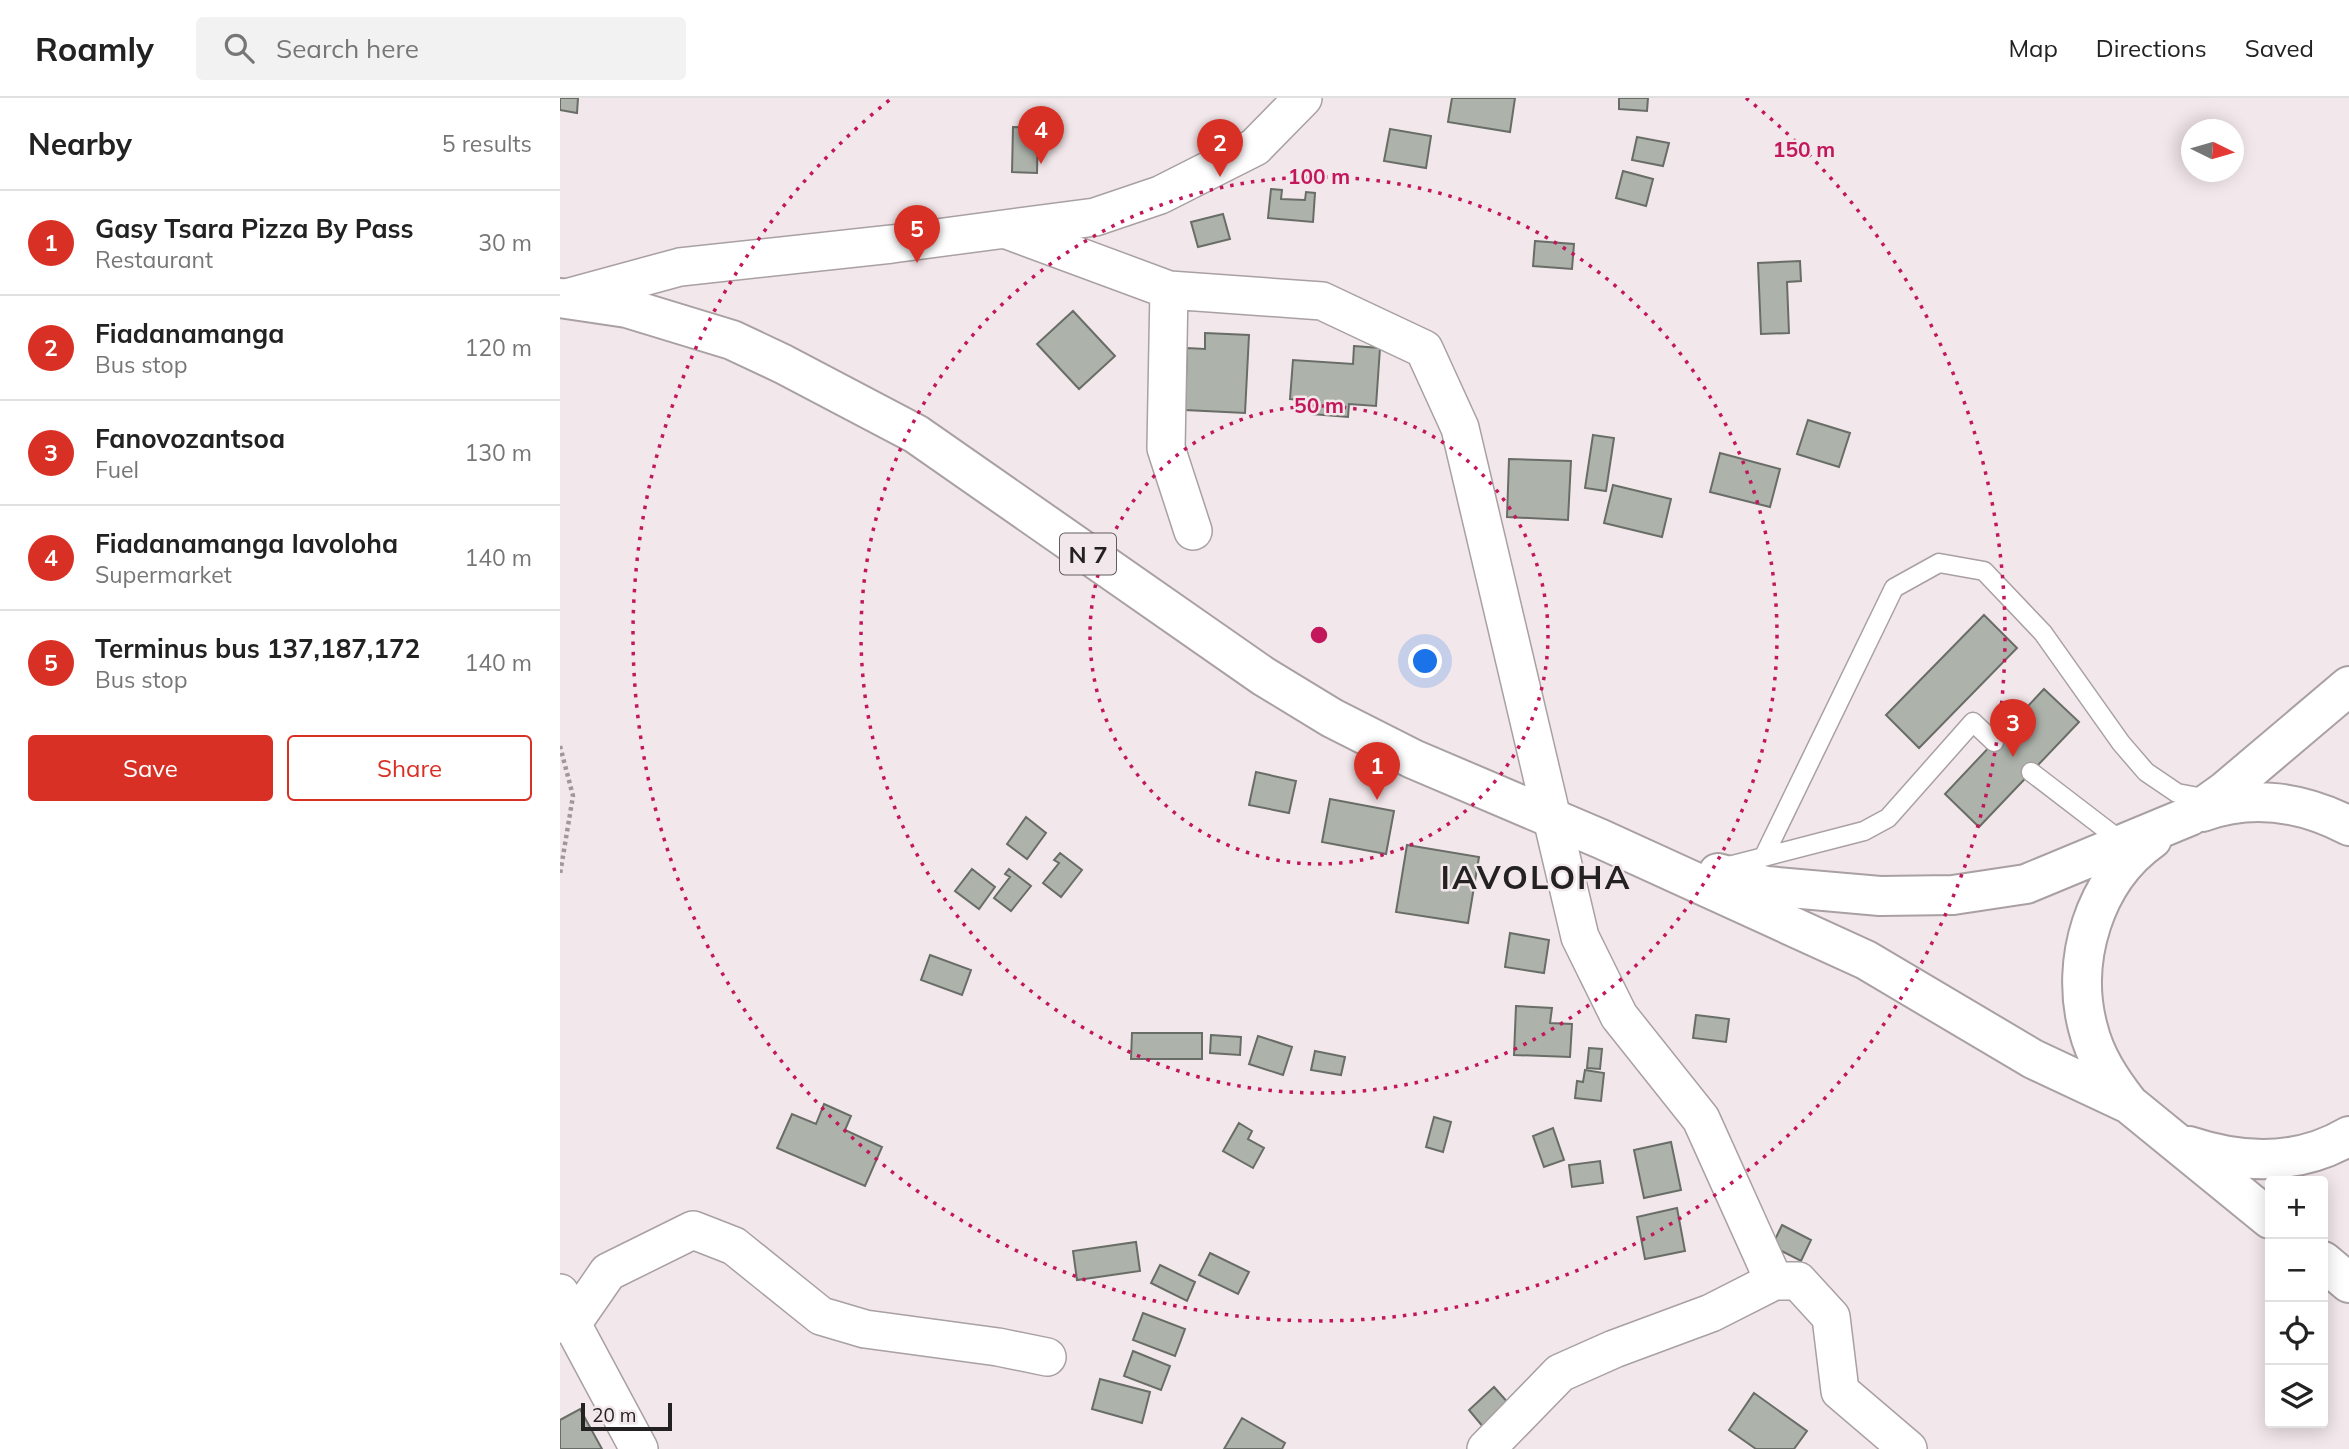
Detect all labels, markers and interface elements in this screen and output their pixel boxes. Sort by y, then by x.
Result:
search box [196,17,686,80]
text: Roamly [35,28,154,69]
icon: search [220,29,258,67]
text: Search here [276,32,419,65]
text: Map [2008,33,2058,63]
text: Directions [2096,33,2207,63]
text: Saved [2245,33,2314,63]
pin: 4 [1018,106,1064,164]
pin: 2 [1197,119,1243,177]
north arrow [2181,119,2244,182]
text: Nearby [28,125,132,163]
text: 5 results [442,129,532,158]
text: 150 m [1773,136,1835,162]
text: 100 m [1288,163,1350,189]
pin: 5 [894,205,940,263]
text: Gasy Tsara Pizza By Pass [95,212,414,245]
text: 1 [44,228,58,257]
text: 30 m [478,228,532,257]
text: Restaurant [95,245,213,274]
text: Fiadanamanga [95,317,284,350]
text: 2 [44,333,58,362]
text: 120 m [464,333,532,362]
text: Bus stop [95,350,187,379]
text: 50 m [1294,392,1344,418]
text: Fanovozantsoa [95,422,285,455]
text: 3 [44,438,58,467]
text: 130 m [464,438,532,467]
text: Fuel [95,455,139,484]
text: Fiadanamanga Iavoloha [95,527,398,560]
road number: N 7 [1060,533,1116,574]
text: 4 [44,543,58,572]
text: 140 m [464,543,532,572]
text: Supermarket [95,560,232,589]
centre of rings [1307,623,1331,647]
text: Terminus bus 137,187,172 [95,632,420,665]
your location [1408,644,1442,678]
text: 5 [44,648,58,677]
text: 140 m [464,648,532,677]
text: Bus stop [95,665,187,694]
pin: 3 [1990,699,2036,757]
button: Save [28,735,273,801]
button: Share [287,735,532,801]
pin: 1 [1354,742,1400,800]
district label: IAVOLOHA [1441,856,1631,897]
map controls [2265,1176,2328,1428]
button: + [2265,1176,2328,1239]
button: − [2265,1239,2328,1302]
button: locate [2265,1302,2328,1365]
button: layers [2265,1365,2328,1428]
scale bar [581,1400,672,1432]
text: 20 m [592,1403,636,1427]

